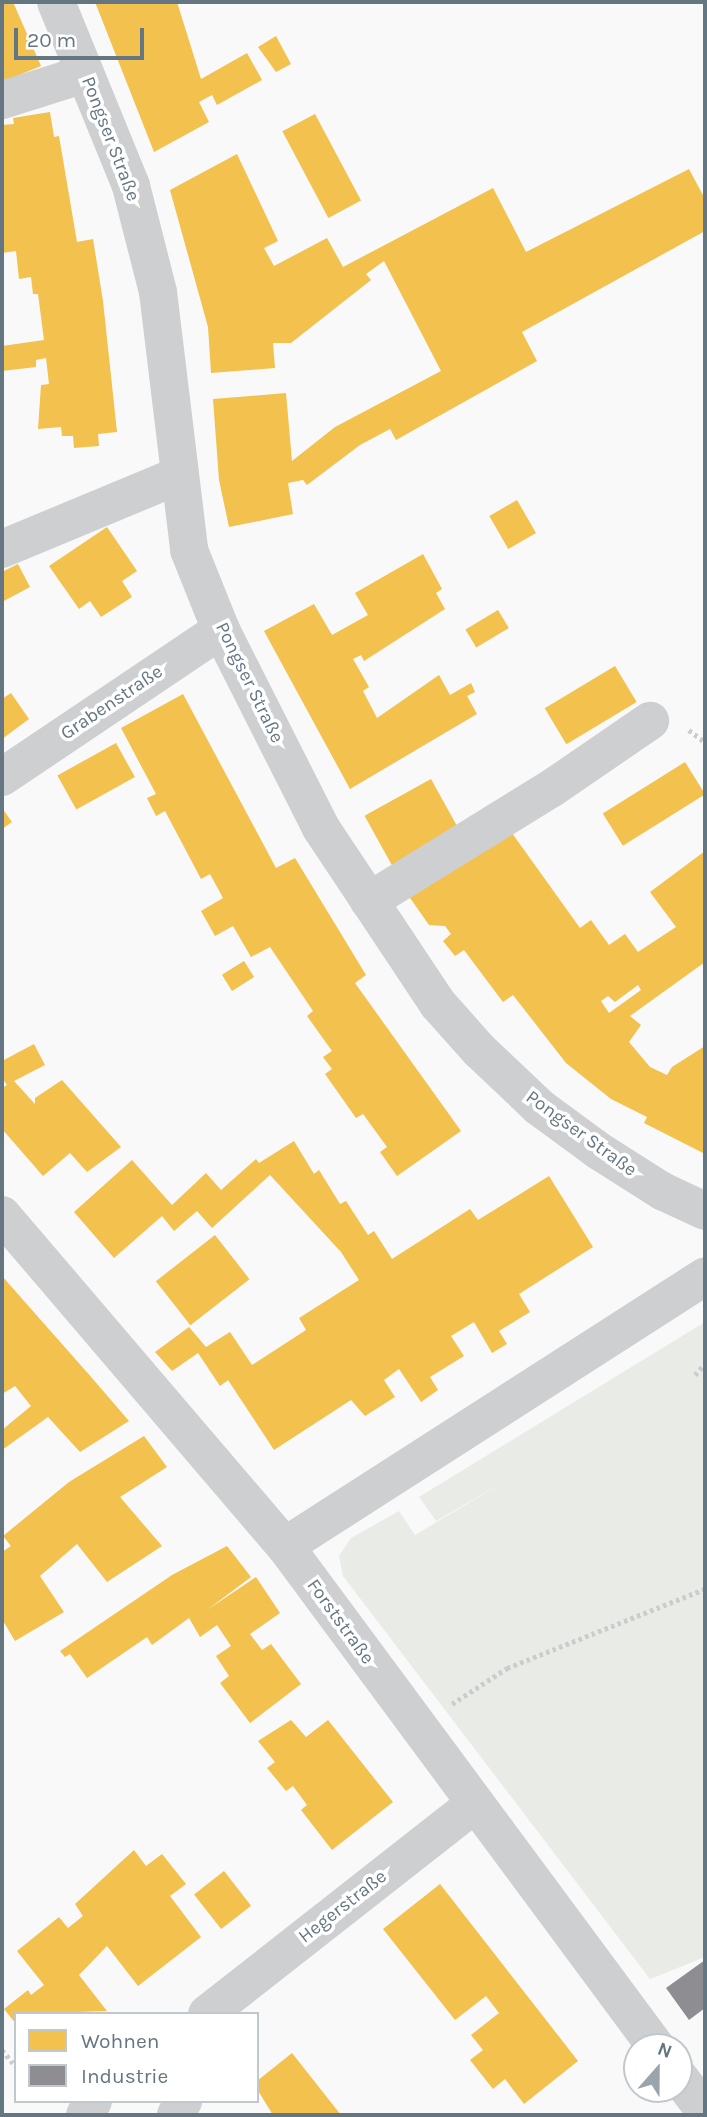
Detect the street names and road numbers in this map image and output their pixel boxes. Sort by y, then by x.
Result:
street label: Pongser Straße [76,73,144,205]
street label: Pongser Straße [210,619,288,747]
street label: Grabenstraße [57,661,167,745]
street label: Pongser Straße [521,1086,641,1182]
street label: Forststraße [301,1575,379,1669]
street label: Hegerstraße [294,1865,392,1949]

